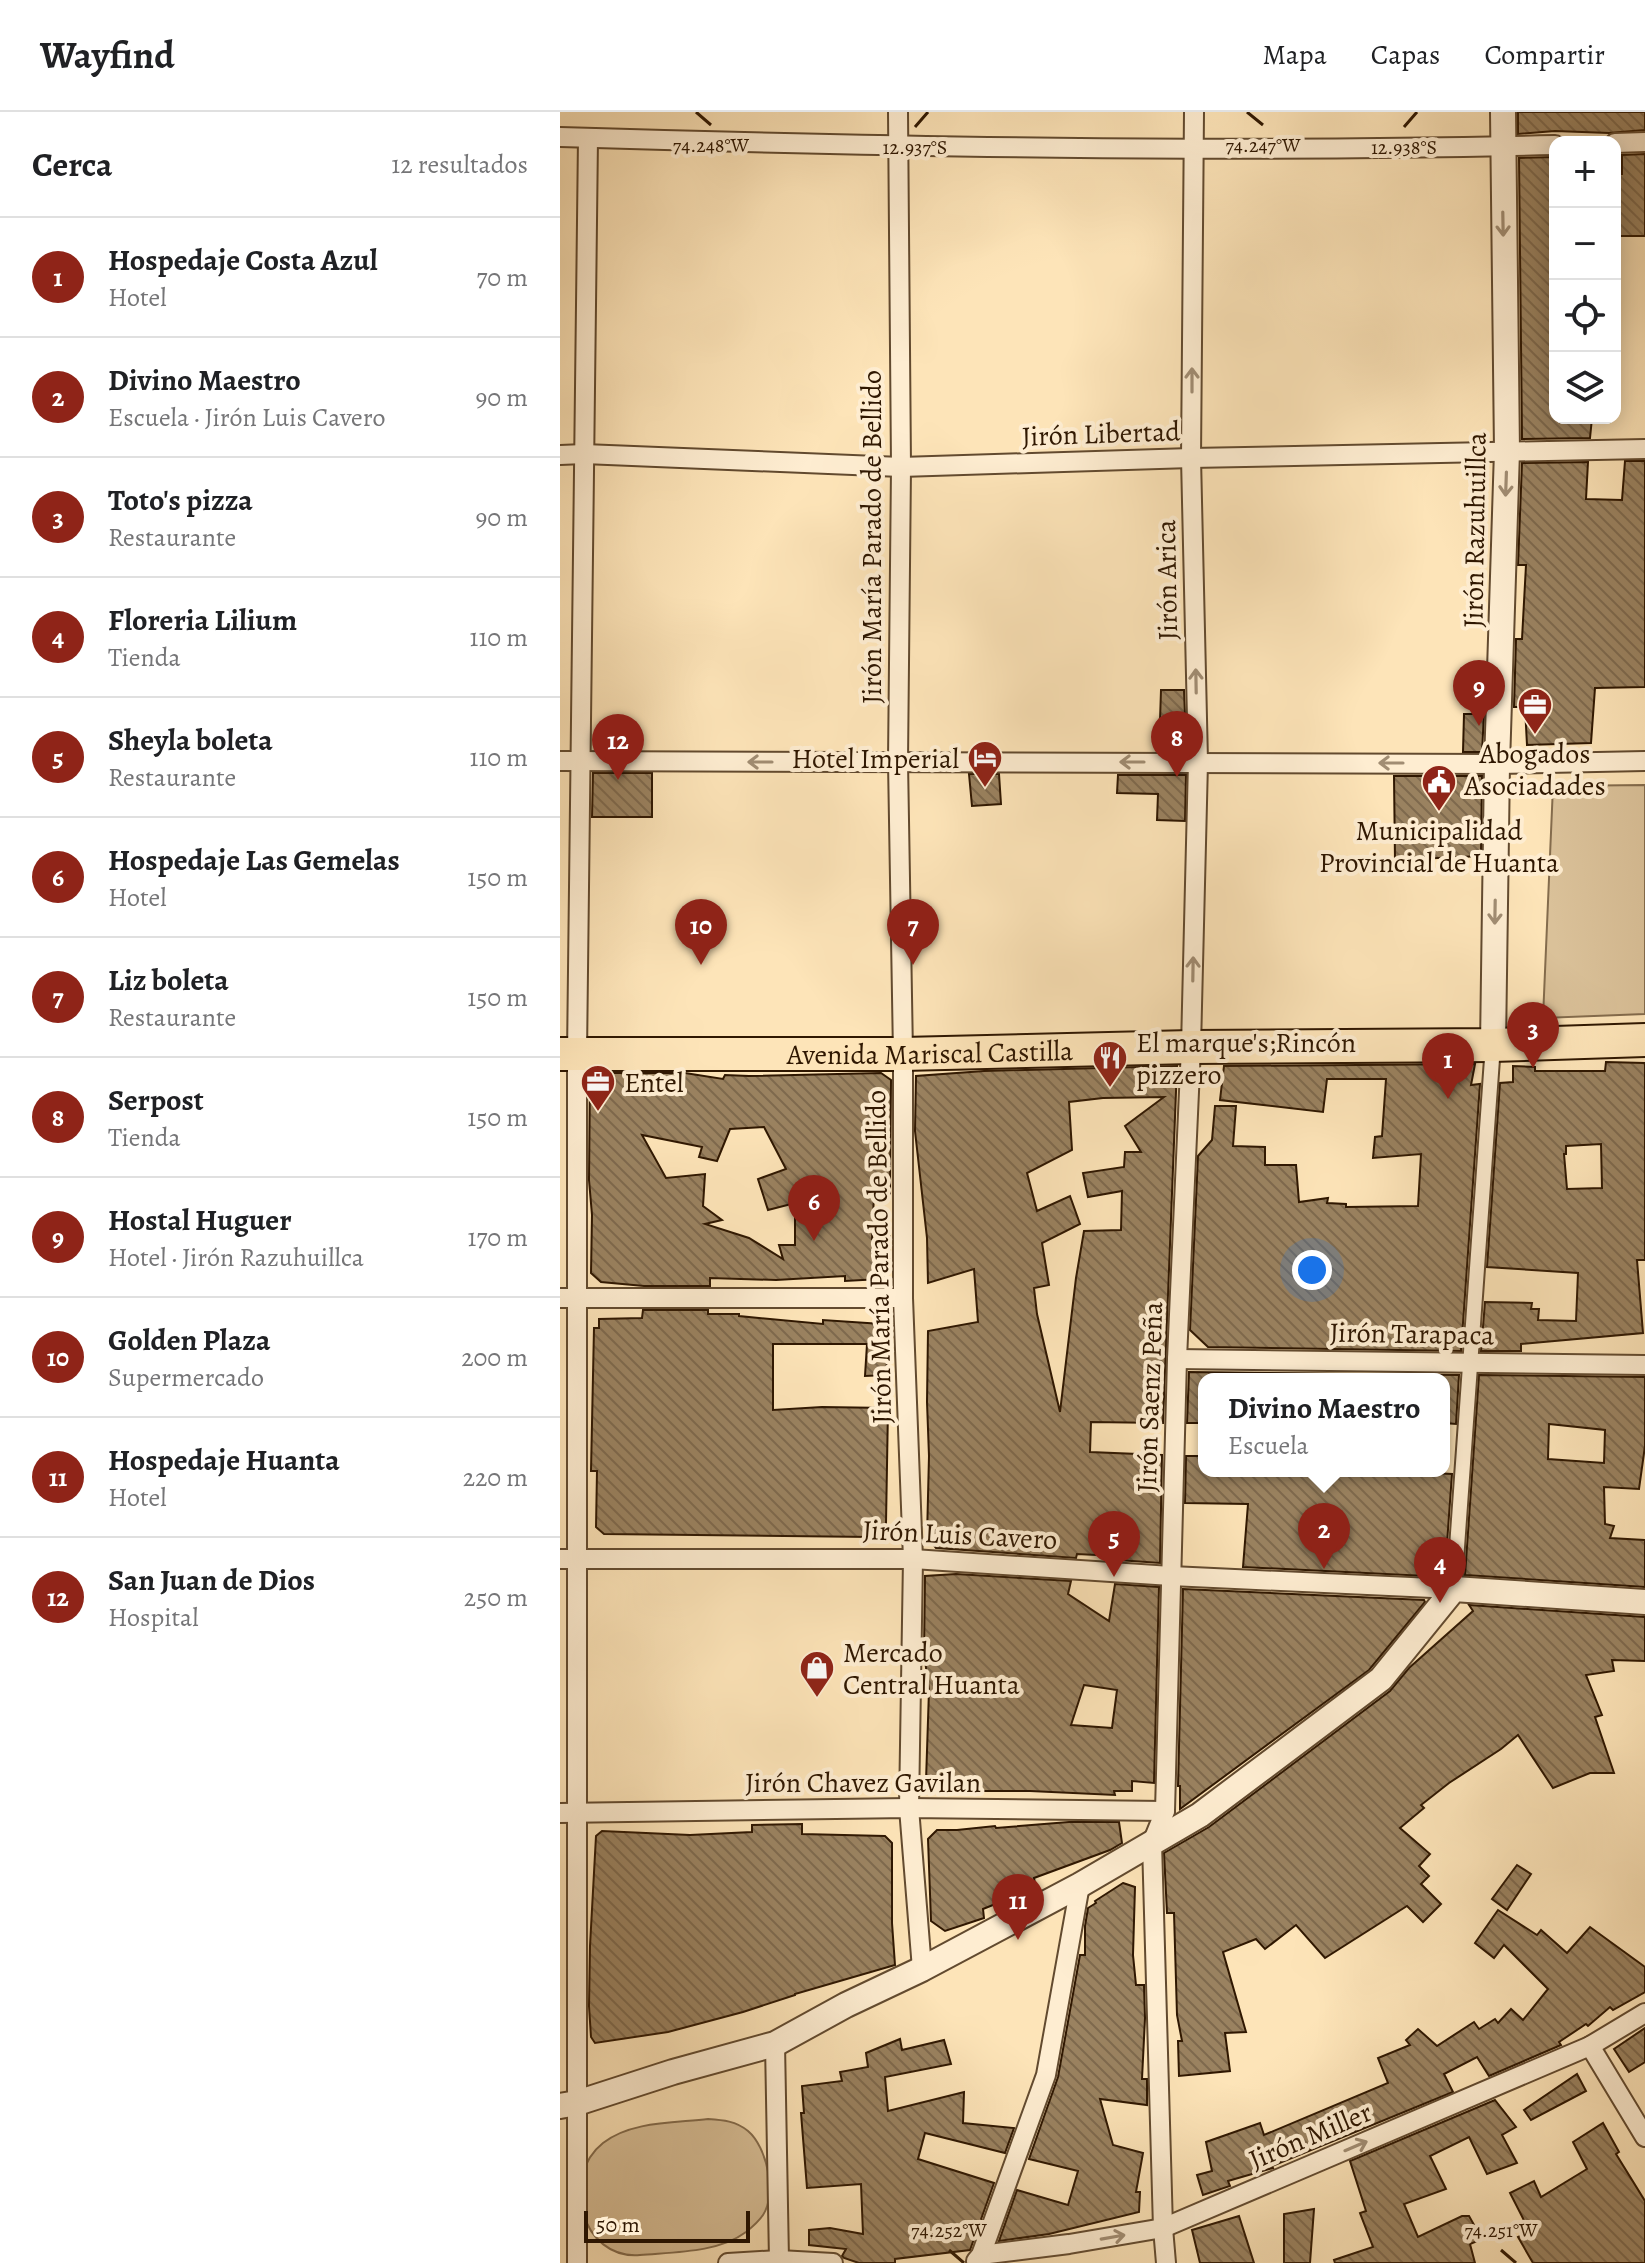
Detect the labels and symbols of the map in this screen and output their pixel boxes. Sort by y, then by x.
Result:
text: 74.248°W [673,132,750,159]
text: 74.247°W [1225,132,1301,159]
text: 12.937°S [883,134,947,161]
text: 12.938°S [1371,134,1437,161]
one-way arrow [1495,210,1511,237]
one-way arrow [1184,367,1200,394]
street label: Jirón María Parado de Bellido [853,370,891,704]
street label: Jirón Libertad [1021,412,1182,456]
street label: Jirón Razuhuillca [1454,432,1496,628]
one-way arrow [1498,470,1513,497]
street label: Jirón Arica [1147,519,1187,641]
pin: 9 [1453,660,1505,726]
one-way arrow [1189,668,1204,695]
office icon: Abogados Asociadades [1516,686,1554,736]
pin: 8 [1151,711,1203,777]
pin: 12 [592,714,644,780]
place label: Abogados Asociadades [1463,735,1606,805]
hotel icon: Hotel Imperial [966,739,1004,789]
place label: Hotel Imperial [791,740,959,778]
one-way arrow [747,754,774,770]
one-way arrow [1119,754,1146,770]
one-way arrow [1378,755,1405,771]
public building icon: Municipalidad Provincial de Huanta [1420,763,1458,813]
place label: Municipalidad Provincial de Huanta [1319,812,1559,882]
one-way arrow [1487,898,1503,925]
pin: 10 [675,899,727,965]
pin: 7 [887,899,939,965]
one-way arrow [1185,956,1201,983]
pin: 3 [1507,1002,1559,1068]
place label: El marque's;Rincón pizzero [1136,1024,1356,1094]
street label: Avenida Mariscal Castilla [786,1032,1074,1074]
pin: 1 [1422,1033,1474,1099]
restaurant icon: El marque's;Rincón pizzero [1091,1039,1129,1089]
office icon: Entel [579,1063,617,1113]
place label: Entel [624,1064,684,1102]
street label: Jirón María Parado de Bellido [857,1090,901,1424]
pin: 6 [788,1175,840,1241]
your location [1292,1250,1332,1290]
street label: Jirón Saenz Peña [1128,1301,1172,1493]
street label: Jirón Tarapaca [1329,1314,1495,1354]
pin: 2 [1298,1503,1350,1569]
street label: Jirón Luis Cavero [862,1511,1058,1559]
pin: 5 [1088,1511,1140,1577]
pin: 4 [1414,1537,1466,1603]
place label: Mercado Central Huanta [843,1634,1020,1704]
shop icon: Mercado Central Huanta [798,1649,836,1699]
street label: Jirón Chavez Gavilan [745,1764,981,1802]
pin: 11 [992,1874,1044,1940]
street label: Jirón Miller [1243,2093,1378,2179]
one-way arrow [1343,2137,1368,2152]
scale bar [584,2207,750,2243]
text: 74.252°W [911,2217,987,2244]
text: 74.251°W [1464,2217,1538,2244]
one-way arrow [1100,2228,1126,2243]

